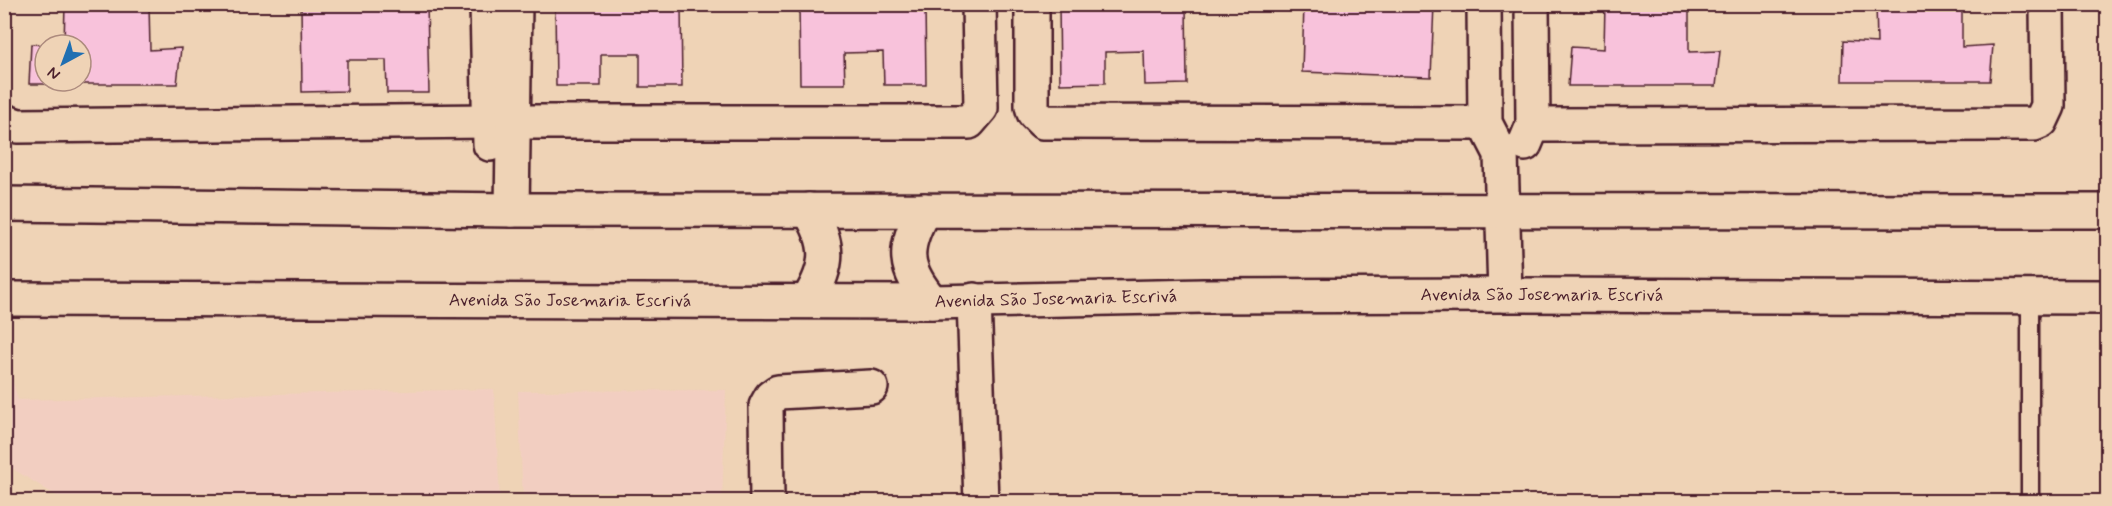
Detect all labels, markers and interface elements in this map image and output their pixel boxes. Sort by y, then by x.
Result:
north arrow [33,33,93,93]
text: N [43,62,65,85]
street label: Avenida São Josemaria Escrivá [1421,283,1663,308]
street label: Avenida São Josemaria Escrivá [934,285,1178,314]
street label: Avenida São Josemaria Escrivá [449,288,691,313]

